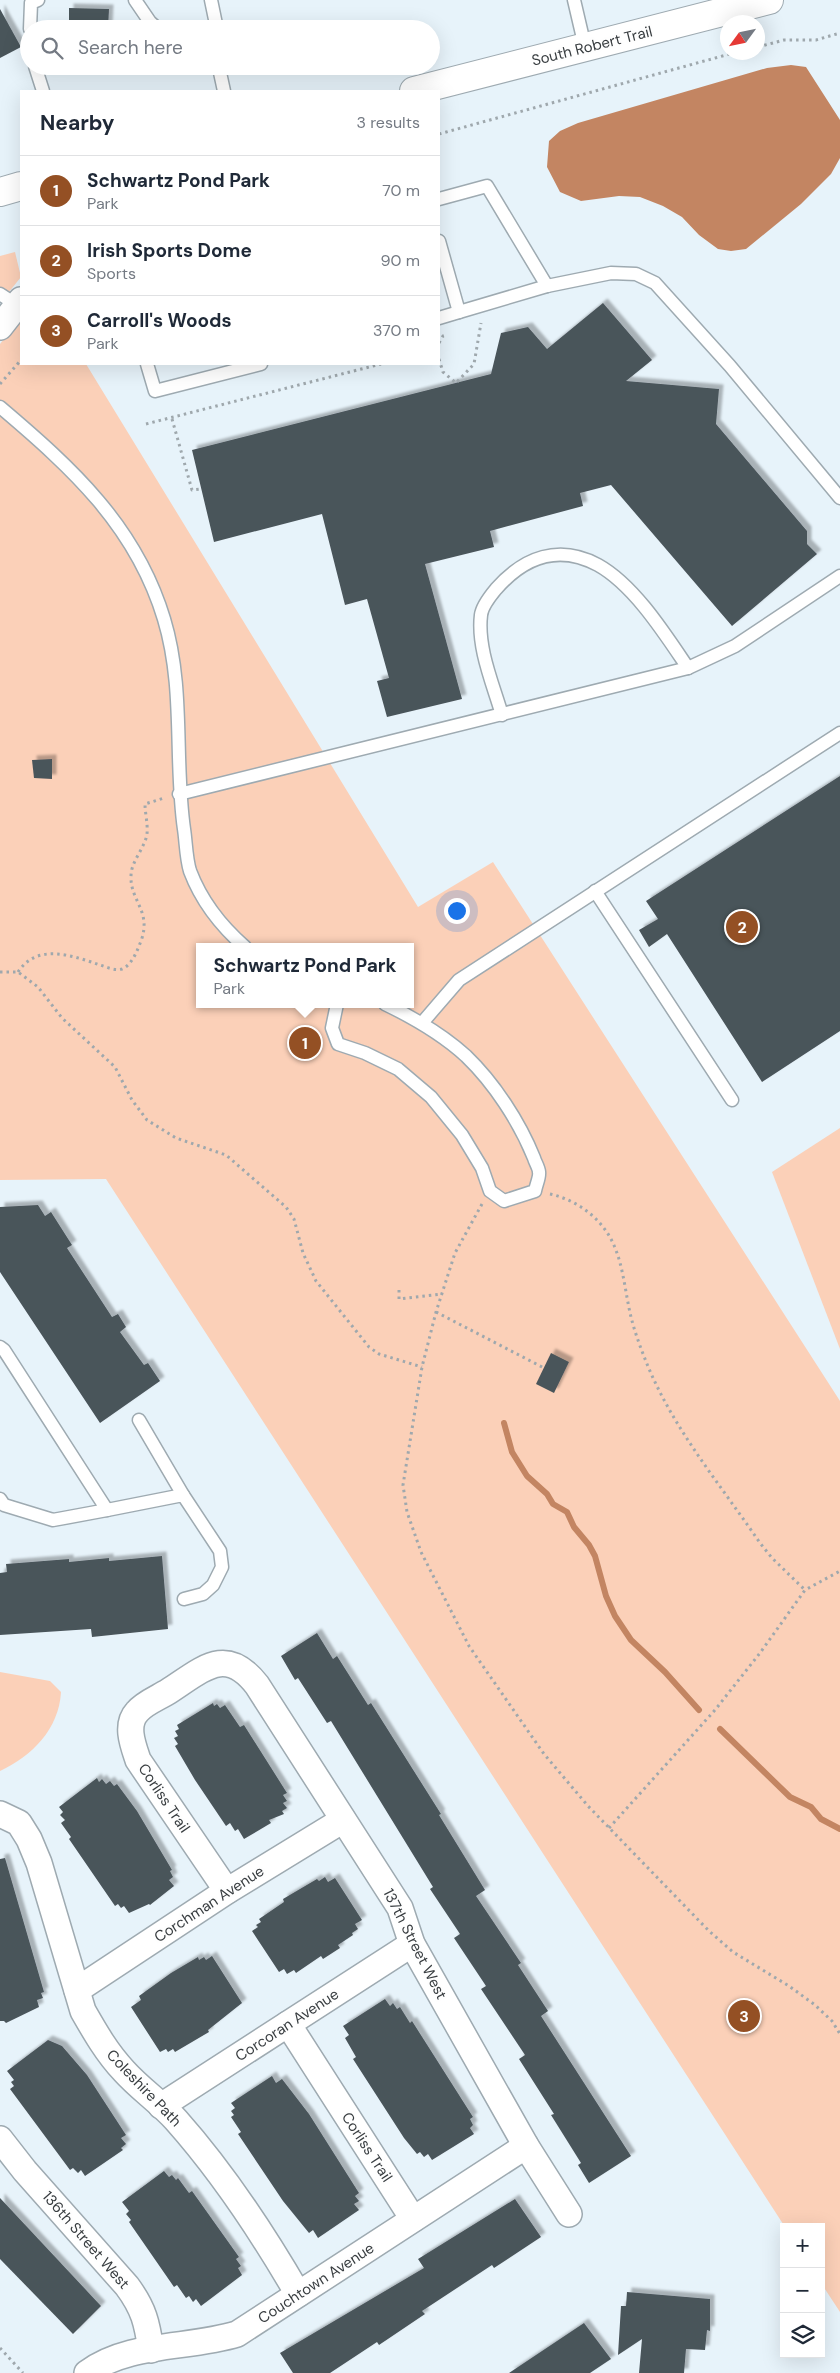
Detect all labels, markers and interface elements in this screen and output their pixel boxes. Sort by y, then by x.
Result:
north arrow [720,15,765,60]
search box [20,20,440,75]
street label: South Robert Trail [530,21,654,71]
icon: search [38,34,66,62]
text: Search here [78,35,183,60]
text: Nearby [40,109,114,137]
text: 3 results [357,112,420,133]
text: Schwartz Pond Park [87,168,270,193]
text: 1 [53,180,59,201]
text: 70 m [382,180,420,201]
text: Park [87,193,119,214]
text: Irish Sports Dome [87,238,252,263]
text: 2 [51,250,61,271]
text: 90 m [380,250,420,271]
text: Sports [87,263,136,284]
text: Carroll's Woods [87,308,232,333]
text: 3 [51,320,61,341]
text: 370 m [373,320,420,341]
text: Park [87,333,119,354]
your location [444,898,470,924]
pin: 2 [726,908,758,946]
popup [196,943,414,1008]
text: Schwartz Pond Park [213,953,397,978]
text: Park [213,978,245,999]
pin: 1 [289,1024,321,1062]
street label: Corliss Trail [134,1759,194,1837]
street label: Corchman Avenue [150,1861,268,1947]
street label: 137th Street West [378,1885,452,2003]
street label: Corcoran Avenue [231,1984,343,2066]
pin: 3 [728,1997,760,2035]
street label: Coleshire Path [102,2045,186,2131]
street label: Corliss Trail [337,2108,397,2186]
street label: 136th Street West [38,2187,134,2293]
map controls [780,2223,825,2358]
button: + [780,2223,825,2268]
street label: Couchtown Avenue [254,2238,378,2328]
button: − [780,2268,825,2313]
button: layers [780,2313,825,2358]

